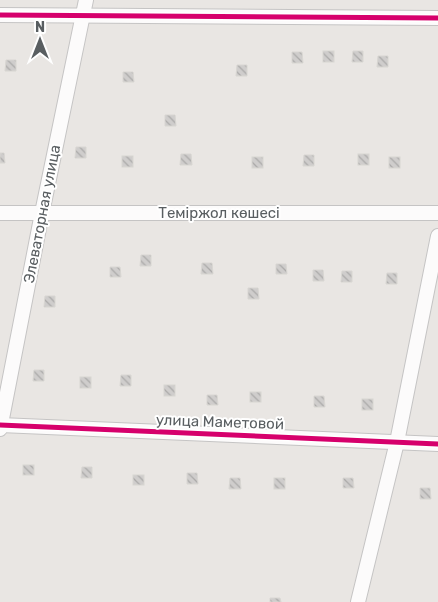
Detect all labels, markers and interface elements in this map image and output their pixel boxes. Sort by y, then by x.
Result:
north arrow [15,15,65,65]
text: N [35,19,45,36]
street label: Элеваторная улица [20,143,64,285]
street label: Теміржол көшесі [158,204,280,222]
street label: улица Маметовой [156,411,284,433]

